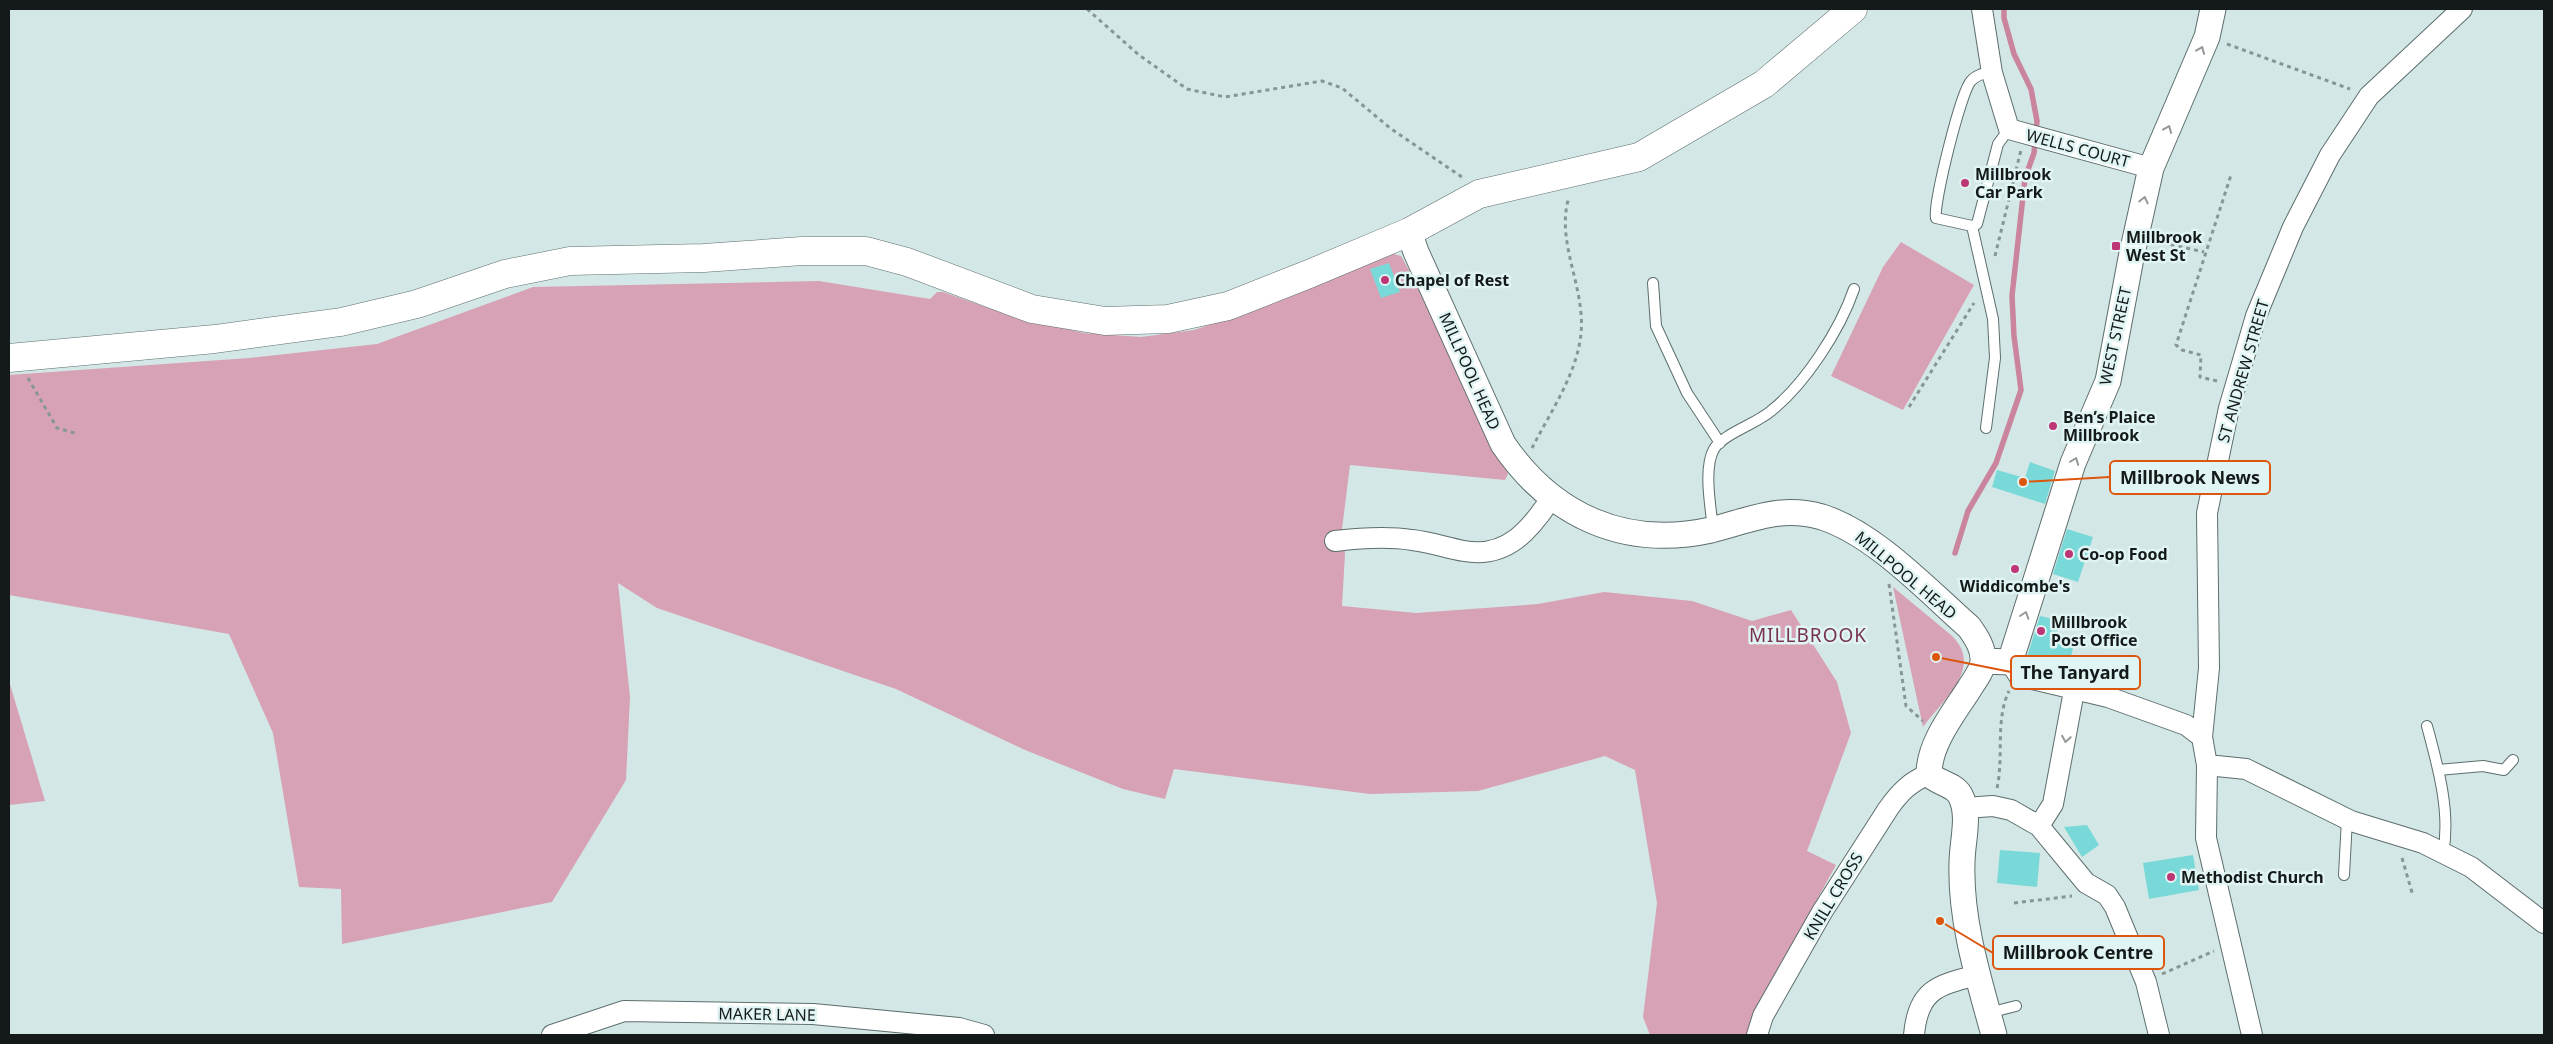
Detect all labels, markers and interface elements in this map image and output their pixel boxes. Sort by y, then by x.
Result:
one-way arrow [2195,46,2205,55]
street label: WELLS COURT [2024,124,2132,172]
one-way arrow [2161,125,2172,134]
place label: Millbrook Car Park [1975,163,2051,203]
marker: Millbrook Car Park [1959,177,1971,189]
one-way arrow [2138,196,2149,205]
place label: Millbrook West St [2126,226,2202,266]
marker: Millbrook West St [2110,240,2122,252]
place label: Chapel of Rest [1395,269,1509,291]
marker: Chapel of Rest [1379,274,1391,286]
street label: WEST STREET [2094,285,2136,387]
street label: ST ANDREW STREET [2212,297,2274,445]
street label: MILLPOOL HEAD [1434,309,1506,433]
place label: Ben’s Plaice Millbrook [2063,406,2156,446]
marker: Ben’s Plaice Millbrook [2047,420,2059,432]
one-way arrow [2068,457,2079,466]
callout: Millbrook News [2110,461,2270,494]
text: Millbrook News [2120,465,2260,489]
street label: MILLPOOL HEAD [1850,526,1962,624]
place label: Co-op Food [2079,543,2168,565]
marker: Co-op Food [2063,548,2075,560]
marker: Widdicombe's [2009,563,2021,575]
place label: Widdicombe's [1960,575,2070,597]
place label: Millbrook Post Office [2051,611,2138,651]
one-way arrow [2019,612,2029,620]
district label: MILLBROOK [1749,622,1867,648]
marker: Millbrook Post Office [2035,625,2047,637]
callout: The Tanyard [2011,656,2140,689]
text: The Tanyard [2020,660,2130,684]
one-way arrow [2061,735,2071,743]
street label: KNILL CROSS [1798,848,1868,944]
place label: Methodist Church [2181,866,2324,888]
marker: Methodist Church [2165,871,2177,883]
callout: Millbrook Centre [1993,936,2164,969]
text: Millbrook Centre [2003,940,2153,964]
street label: MAKER LANE [718,1002,816,1026]

